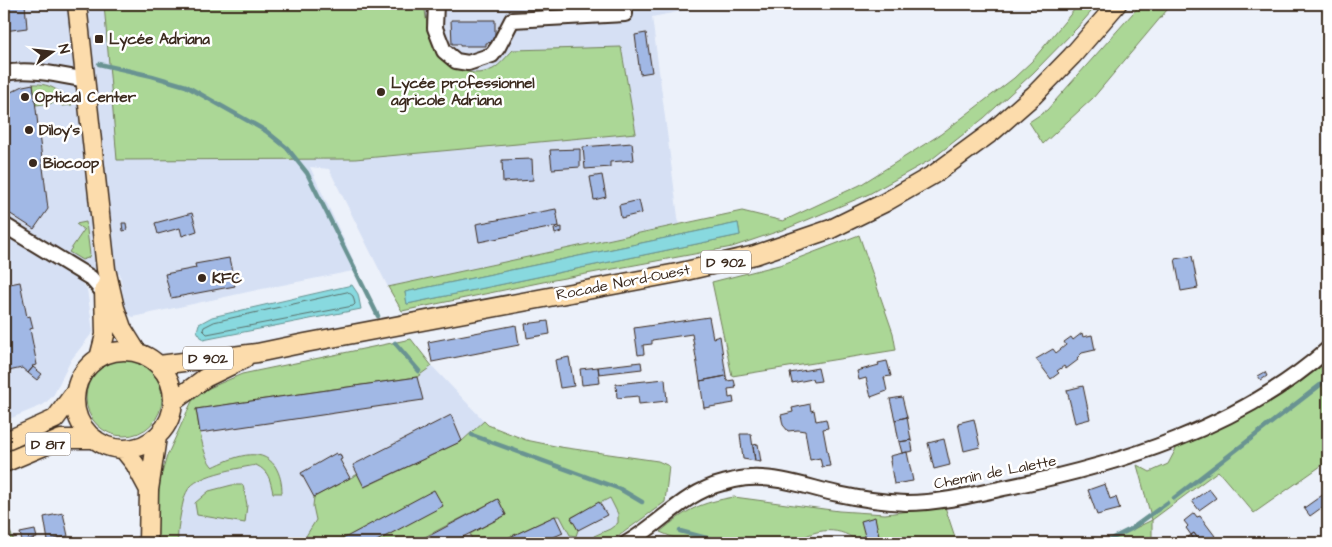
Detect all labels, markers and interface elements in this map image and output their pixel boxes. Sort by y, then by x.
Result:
north arrow [28,28,78,78]
place label: Lycée Adriana [109,29,210,51]
marker: Lycée Adriana [93,33,105,45]
text: N [53,42,74,56]
place label: Lycée professionnel agricole Adriana [390,73,535,113]
marker: Lycée professionnel agricole Adriana [375,86,387,98]
place label: Optical Center [35,87,137,108]
marker: Optical Center [19,91,31,103]
place label: Diloy's [39,120,80,142]
marker: Diloy's [23,124,35,136]
place label: Biocoop [43,153,100,174]
marker: Biocoop [27,157,39,169]
road number: D 902 [701,250,751,274]
street label: Rocade Nord-Ouest [554,259,692,306]
place label: KFC [212,268,242,289]
marker: KFC [196,272,208,284]
road number: D 902 [183,346,233,369]
road number: D 817 [26,432,70,456]
street label: Chemin de Lalette [932,450,1058,495]

